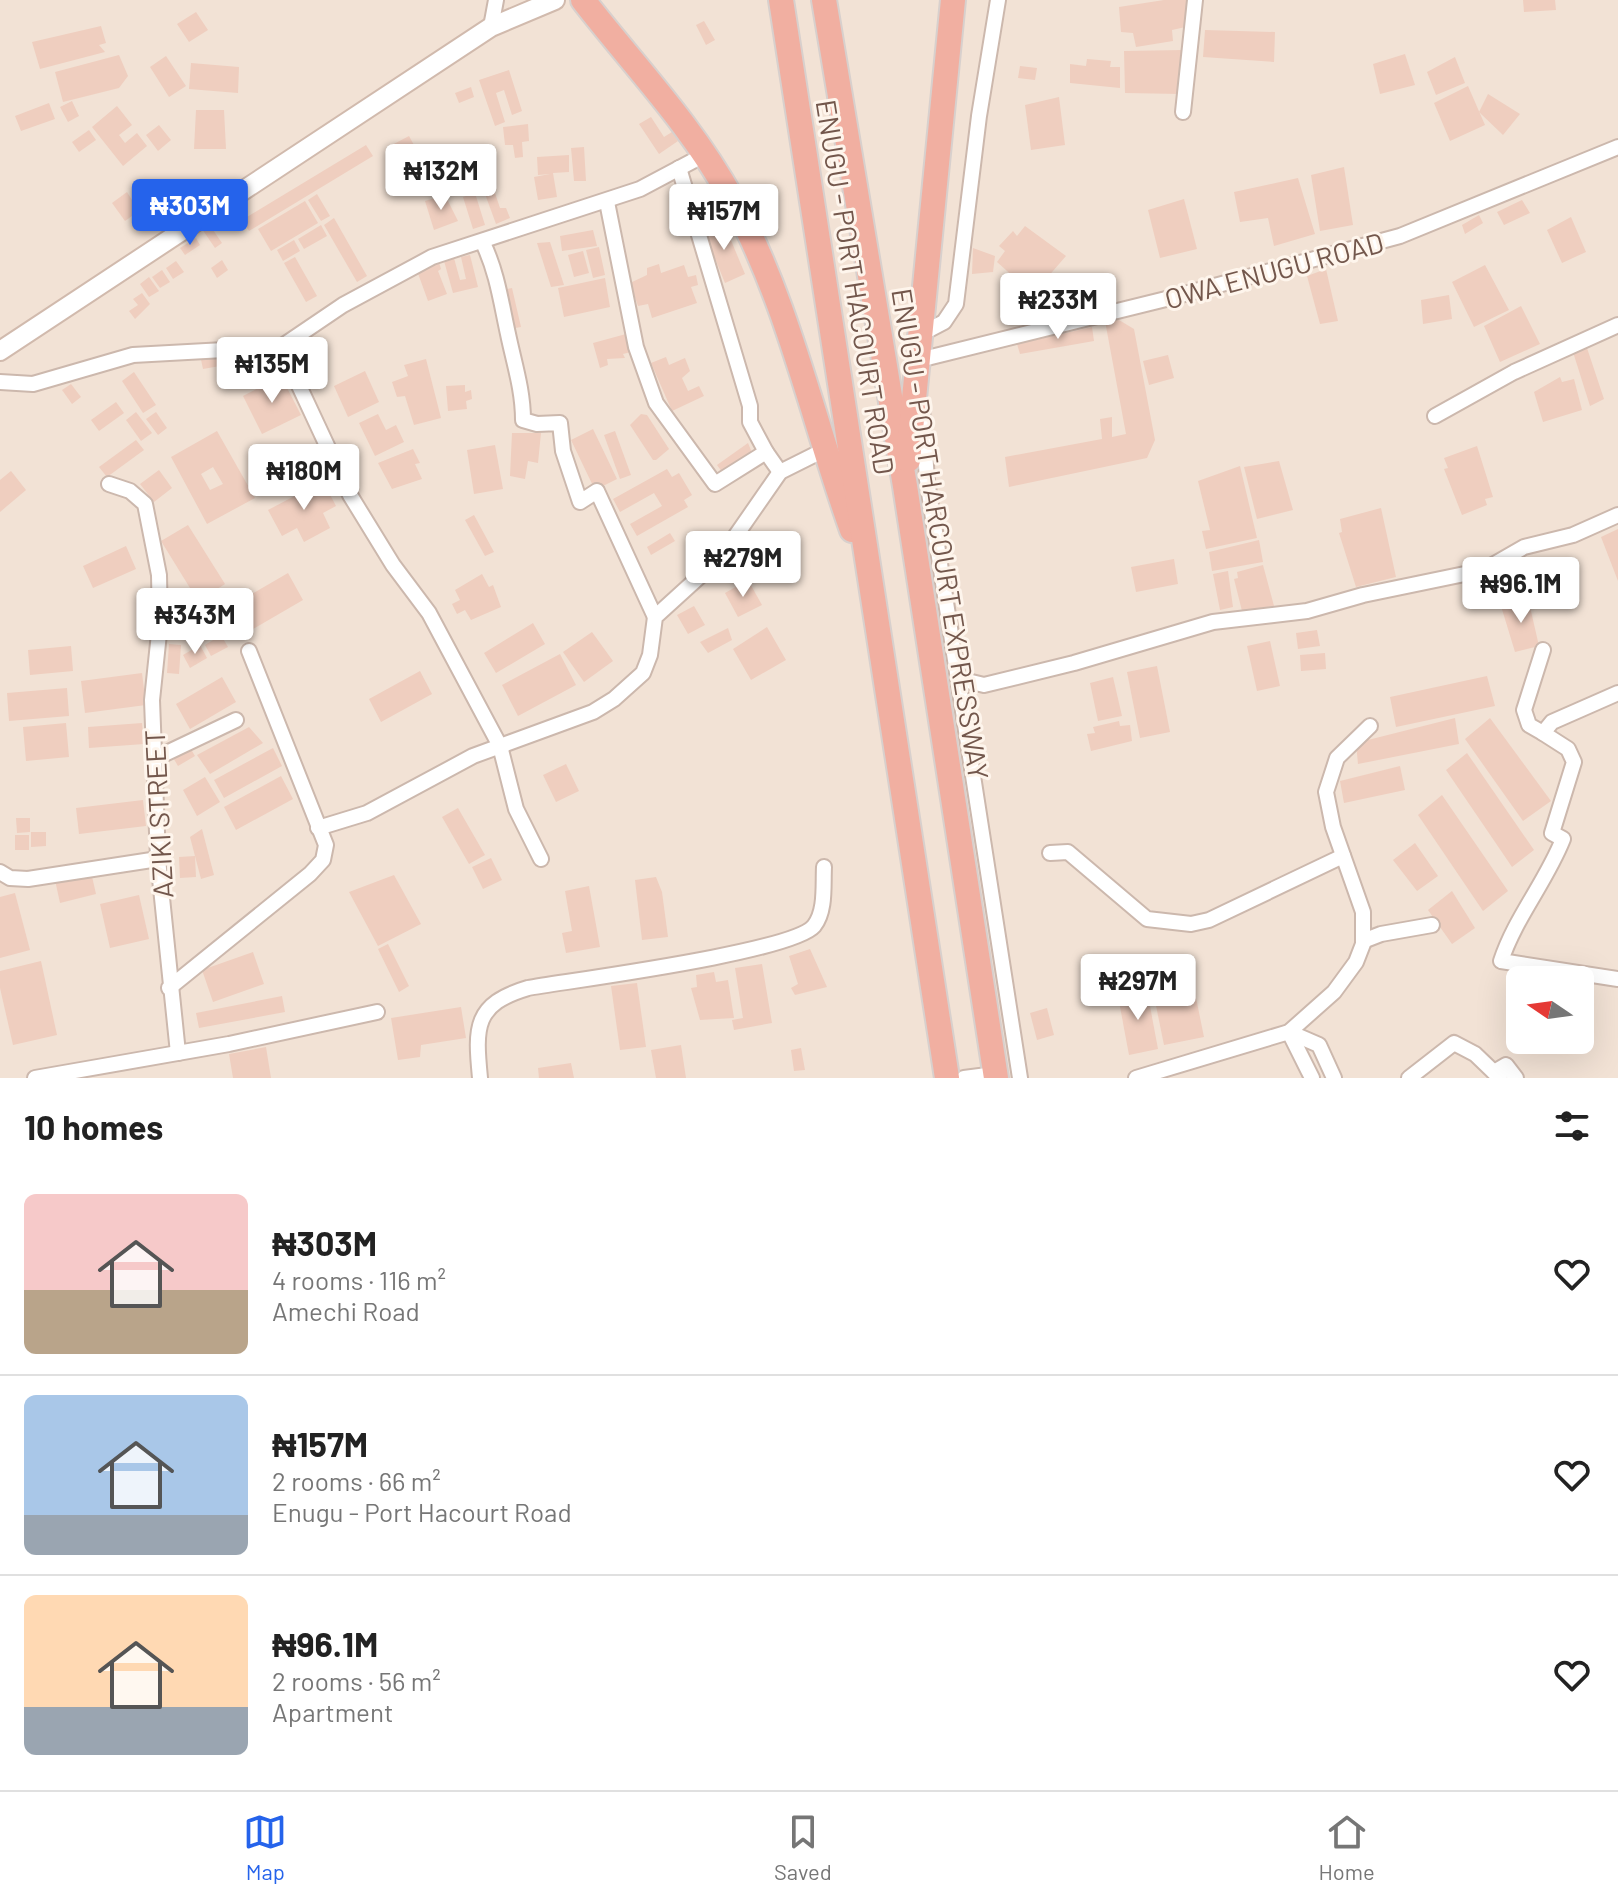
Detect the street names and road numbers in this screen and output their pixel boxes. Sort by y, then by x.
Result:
street label: ENUGU - PORT HACOURT ROAD [810,97,902,477]
street label: OWA ENUGU ROAD [1161,224,1387,316]
street label: ENUGU - PORT HARCOURT EXPRESSWAY [885,286,997,782]
street label: AZIKI STREET [137,729,179,899]

